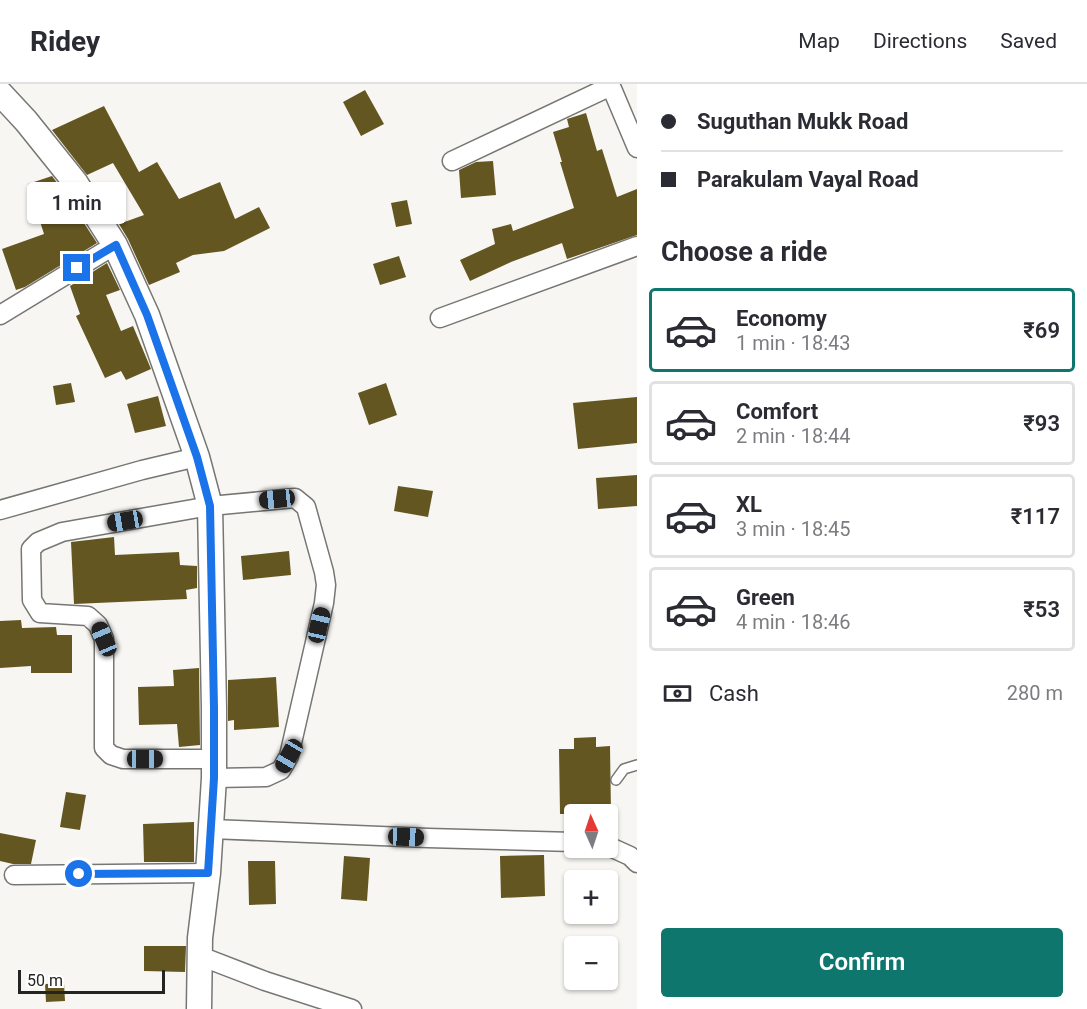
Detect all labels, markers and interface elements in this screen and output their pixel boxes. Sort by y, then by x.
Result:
text: Ridey [30,25,100,58]
text: Map [798,29,840,53]
text: Directions [873,29,967,53]
text: Saved [1000,29,1057,53]
text: Suguthan Mukk Road [697,109,908,134]
text: Parakulam Vayal Road [697,167,919,192]
callout: 1 min [28,181,127,223]
text: 1 min [51,191,102,215]
text: Choose a ride [661,236,827,268]
route end [63,254,90,281]
icon: car [664,303,718,357]
text: Economy [736,306,827,331]
text: ₹69 [1023,318,1060,343]
text: 1 min · 18:43 [736,331,851,355]
icon: car [664,396,718,450]
text: Comfort [736,399,818,424]
text: ₹93 [1023,411,1060,436]
text: 2 min · 18:44 [736,424,851,448]
car [258,488,296,510]
icon: car [664,489,718,543]
text: XL [736,492,762,517]
text: ₹117 [1011,504,1060,529]
car [106,509,144,533]
text: 3 min · 18:45 [736,517,851,541]
icon: car [664,582,718,636]
text: Green [736,585,795,610]
text: ₹53 [1023,597,1060,622]
car [306,605,332,645]
text: 4 min · 18:46 [736,610,851,634]
car [89,619,119,659]
icon: cash [661,677,694,710]
text: Cash [709,681,759,706]
text: 280 m [1007,681,1063,705]
car [272,736,306,776]
car [127,750,163,768]
north arrow [564,804,618,858]
map controls [564,804,618,990]
car [388,827,424,847]
route start [65,860,92,887]
button: + [564,870,618,924]
button: Confirm [661,928,1063,997]
button: − [564,936,618,990]
scale bar [18,967,165,994]
text: 50 m [27,971,63,990]

